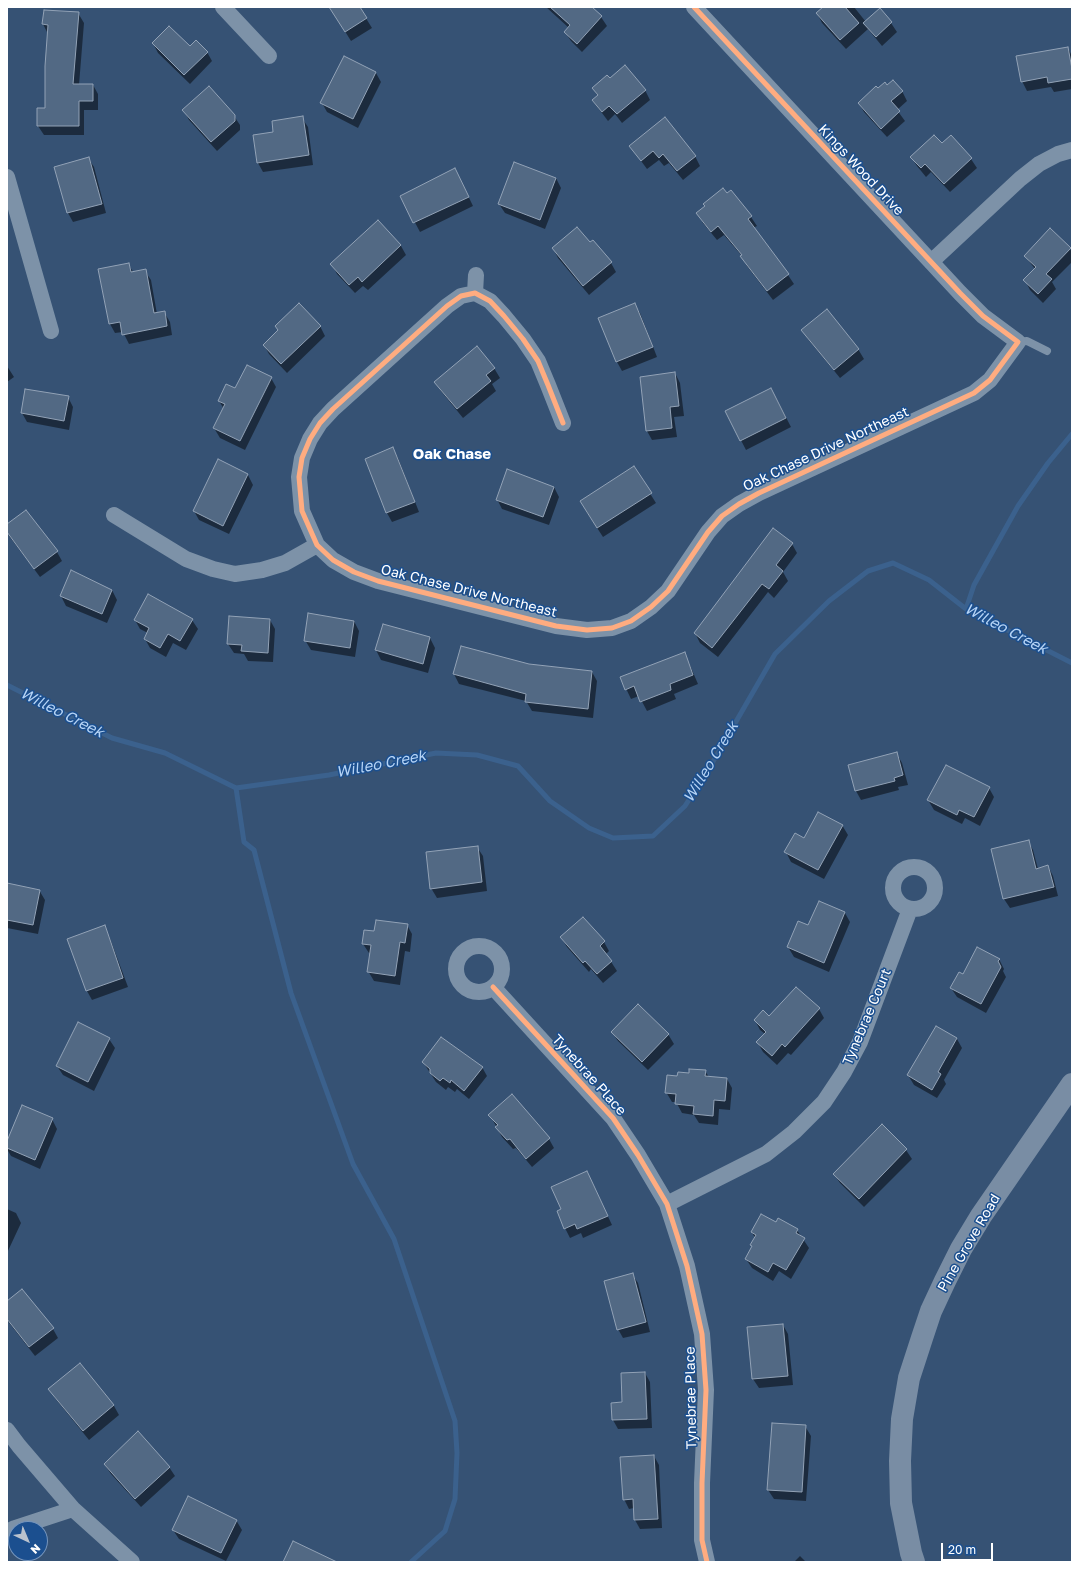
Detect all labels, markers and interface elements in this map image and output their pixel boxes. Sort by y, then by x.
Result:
street label: Kings Wood Drive [815,121,907,219]
street label: Oak Chase Drive Northeast [740,403,912,495]
district label: Oak Chase [413,445,491,463]
street label: Oak Chase Drive Northeast [379,561,559,621]
water label: Willeo Creek [962,600,1050,658]
water label: Willeo Creek [17,684,107,742]
water label: Willeo Creek [680,718,742,806]
water label: Willeo Creek [335,746,427,782]
street label: Tynebrae Court [839,966,895,1068]
street label: Tynebrae Place [548,1031,630,1119]
street label: Pine Grove Road [934,1191,1004,1295]
street label: Tynebrae Place [682,1346,700,1450]
north arrow [8,1521,48,1561]
scale bar [943,1535,995,1561]
text: N [28,1542,44,1557]
text: 20 m [948,1542,976,1557]

